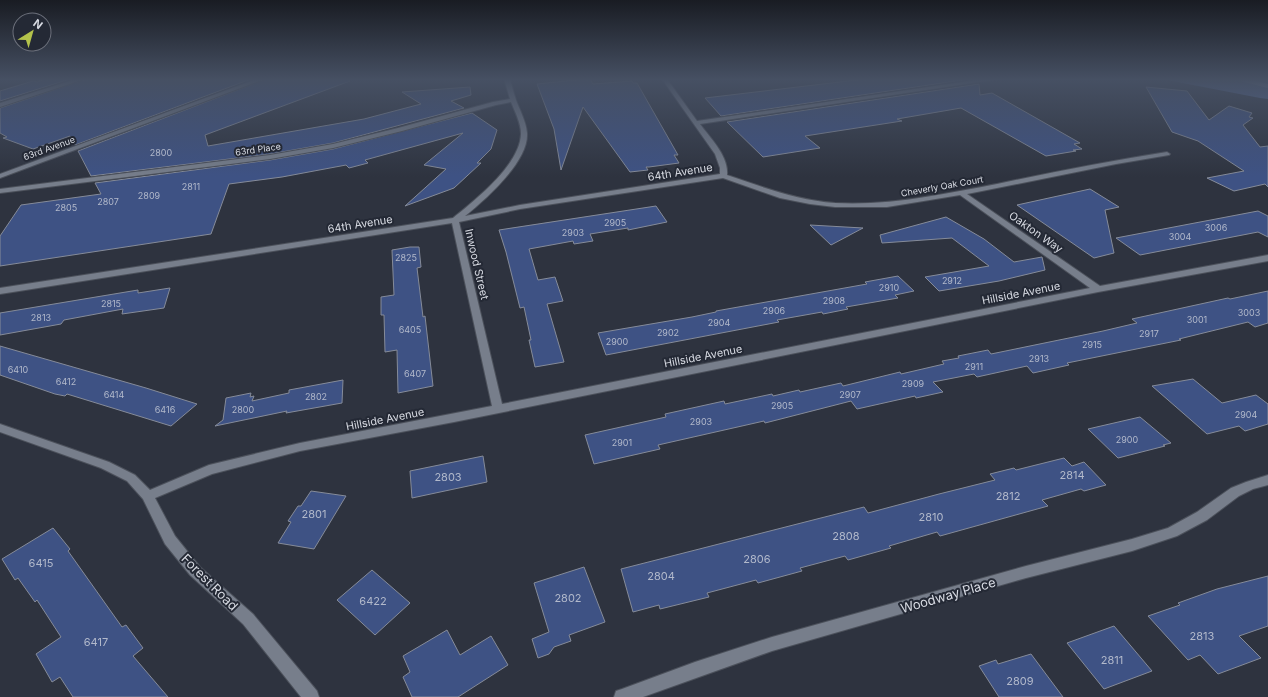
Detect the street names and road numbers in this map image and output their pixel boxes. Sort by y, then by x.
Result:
street label: 63rd Avenue [22,134,76,162]
street label: 63rd Place [235,140,281,158]
street label: 64th Avenue [646,160,714,184]
street label: Cheverly Oak Court [900,173,984,199]
street label: Oakton Way [1006,208,1066,256]
street label: 64th Avenue [326,212,394,236]
street label: Inwood Street [462,227,492,301]
street label: Hillside Avenue [981,279,1061,307]
street label: Hillside Avenue [663,342,743,370]
street label: Hillside Avenue [345,405,425,433]
street label: Forest Road [178,550,242,614]
street label: Woodway Place [899,574,997,616]

